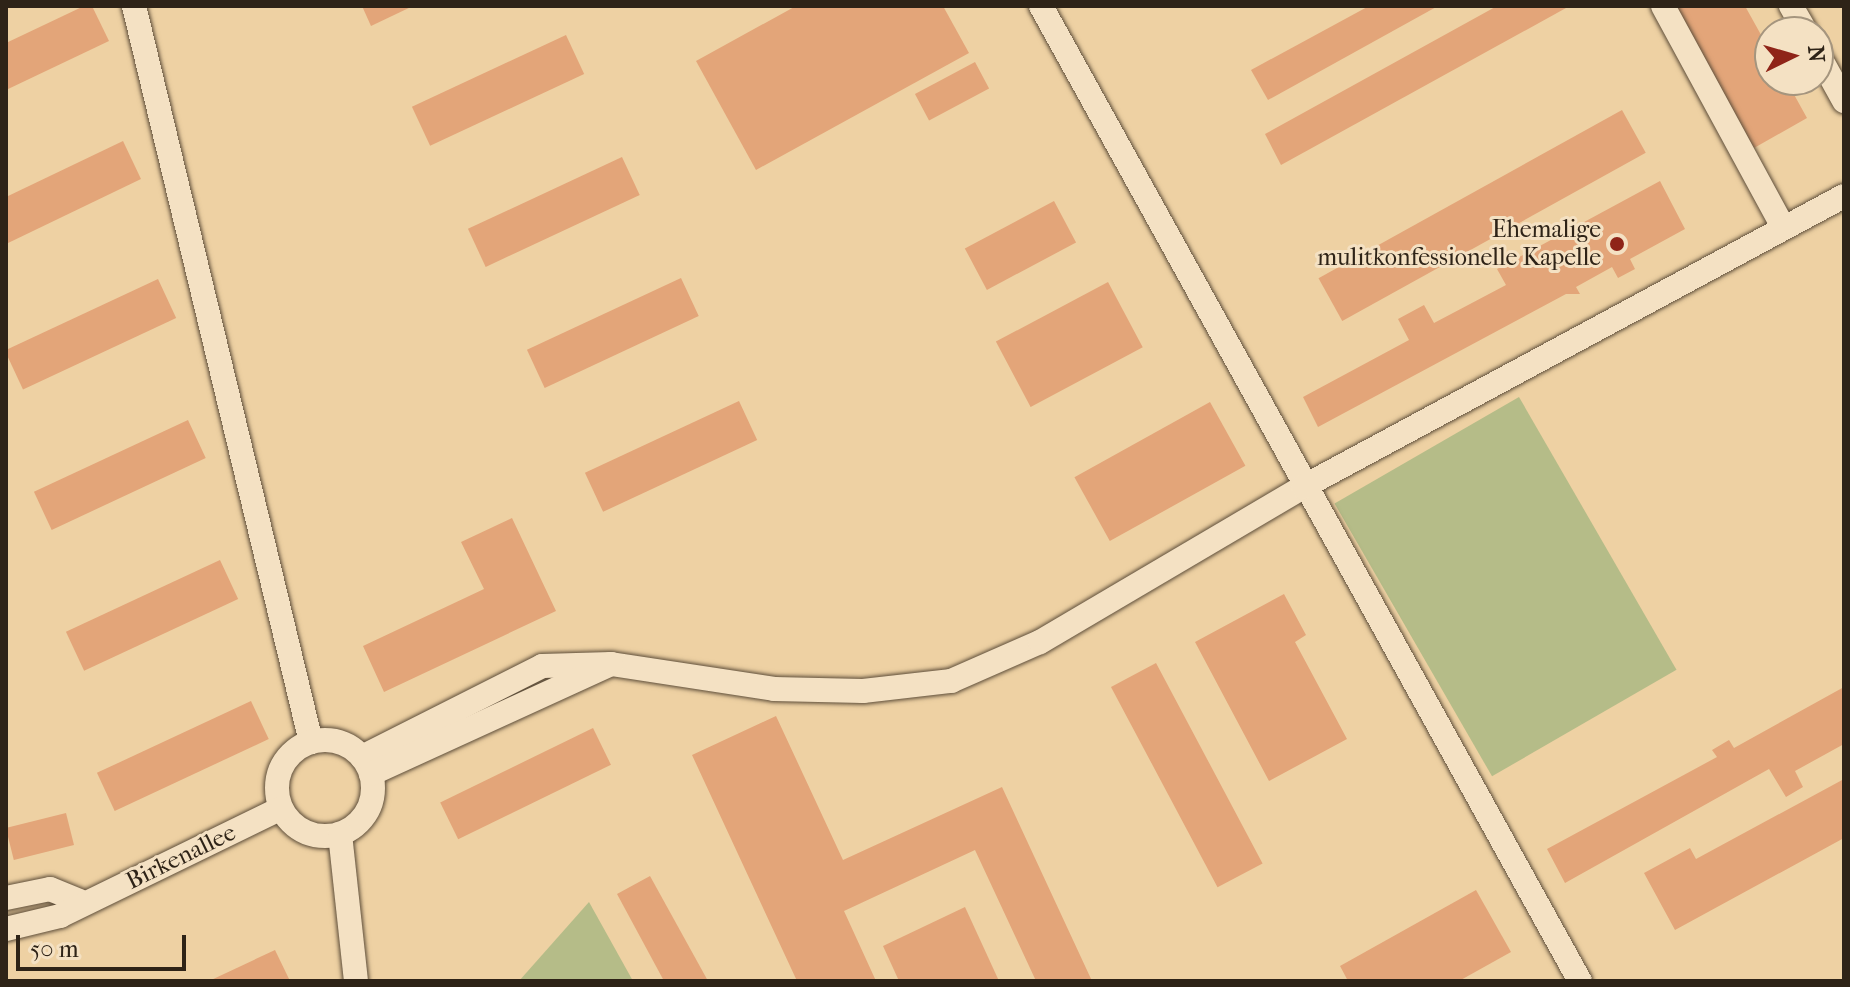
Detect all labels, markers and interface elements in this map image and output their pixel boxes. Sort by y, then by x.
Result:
north arrow [1754,16,1834,96]
text: N [1802,45,1830,64]
place label: Ehemalige mulitkonfessionelle Kapelle [1317,216,1601,272]
marker: Ehemalige mulitkonfessionelle Kapelle [1608,235,1626,253]
street label: Birkenallee [121,818,241,896]
scale bar [20,919,190,969]
text: 50 m [30,935,79,963]

